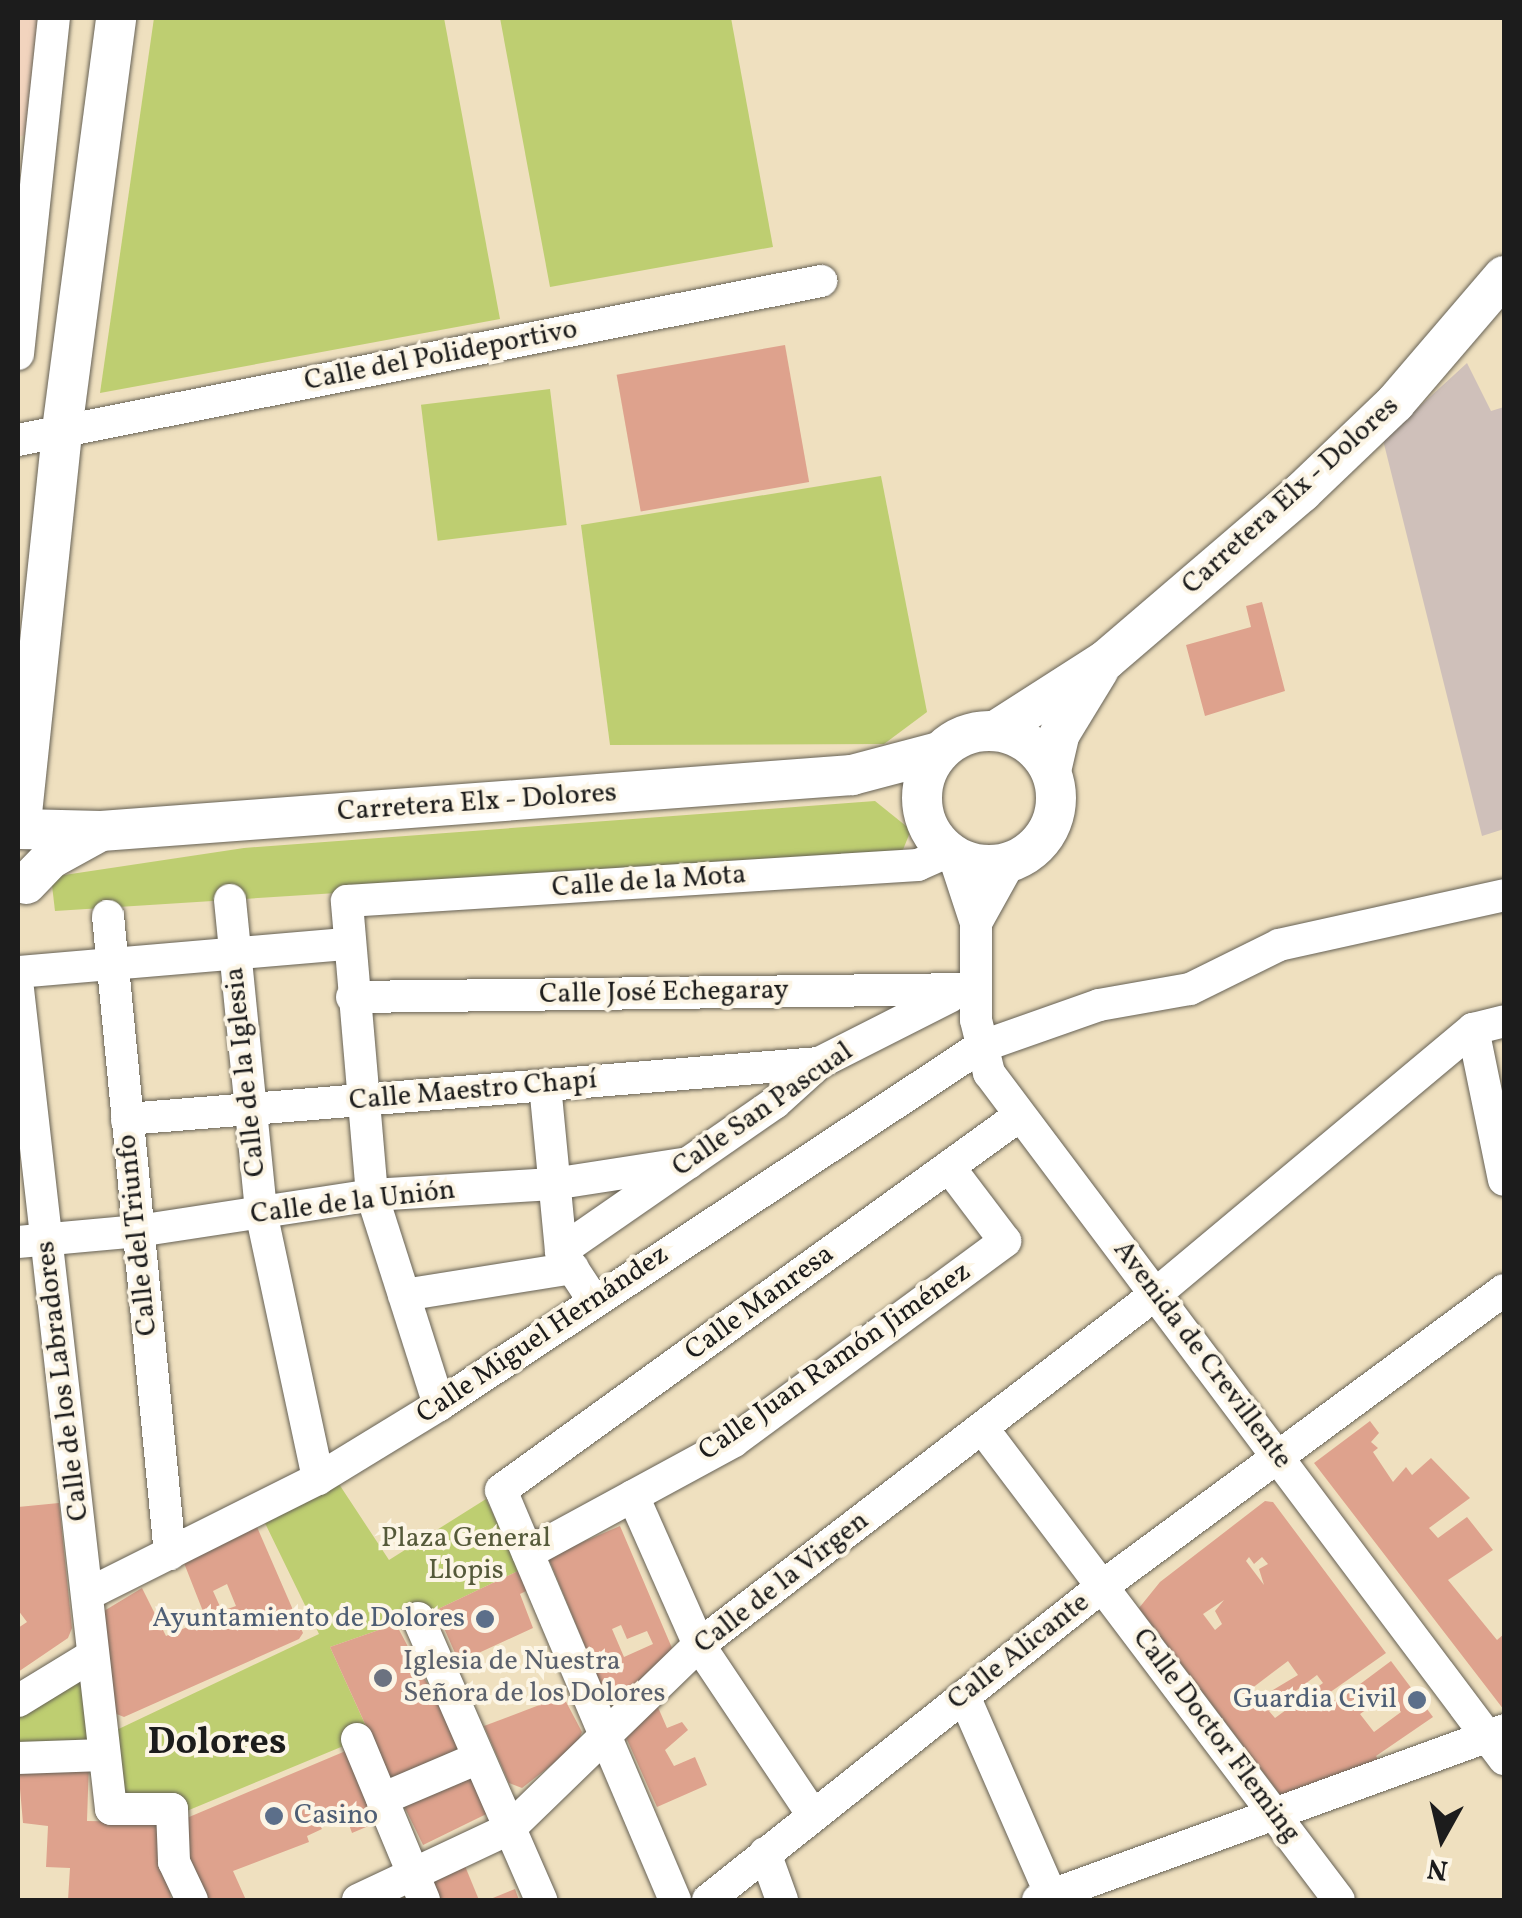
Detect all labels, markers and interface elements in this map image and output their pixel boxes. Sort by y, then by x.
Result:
street label: Calle del Polideportivo [302,313,580,399]
street label: Carretera Elx - Dolores [1175,389,1407,603]
street label: Carretera Elx - Dolores [336,776,618,830]
street label: Calle de la Mota [551,858,747,906]
street label: Calle de la Iglesia [218,965,274,1179]
street label: Calle José Echegaray [539,974,789,1012]
street label: Calle San Pascual [666,1035,860,1185]
street label: Calle Maestro Chapí [348,1063,598,1119]
street label: Calle del Triunfo [111,1132,165,1338]
street label: Calle de la Unión [249,1174,457,1232]
street label: Avenida de Crevillente [1105,1234,1299,1476]
street label: Calle Miguel Hernández [411,1238,675,1432]
street label: Calle Manresa [679,1238,841,1368]
street label: Calle de los Labradores [29,1239,97,1523]
street label: Calle Juan Ramón Jiménez [693,1255,977,1469]
street label: Calle de la Virgen [688,1504,876,1662]
park label: Plaza General Llopis [381,1522,551,1588]
street label: Calle Alicante [942,1586,1096,1718]
place label: Ayuntamiento de Dolores [152,1602,465,1636]
marker: Ayuntamiento de Dolores [474,1608,496,1630]
street label: Calle Doctor Fleming [1125,1622,1307,1850]
place label: Iglesia de Nuestra Señora de los Dolores [403,1645,665,1711]
marker: Iglesia de Nuestra Señora de los Dolores [372,1667,394,1689]
place label: Guardia Civil [1233,1683,1397,1717]
marker: Guardia Civil [1406,1689,1428,1711]
district label: Dolores [148,1721,286,1767]
north arrow [1392,1788,1492,1888]
place label: Casino [294,1799,378,1833]
marker: Casino [263,1805,285,1827]
text: N [1425,1847,1451,1889]

